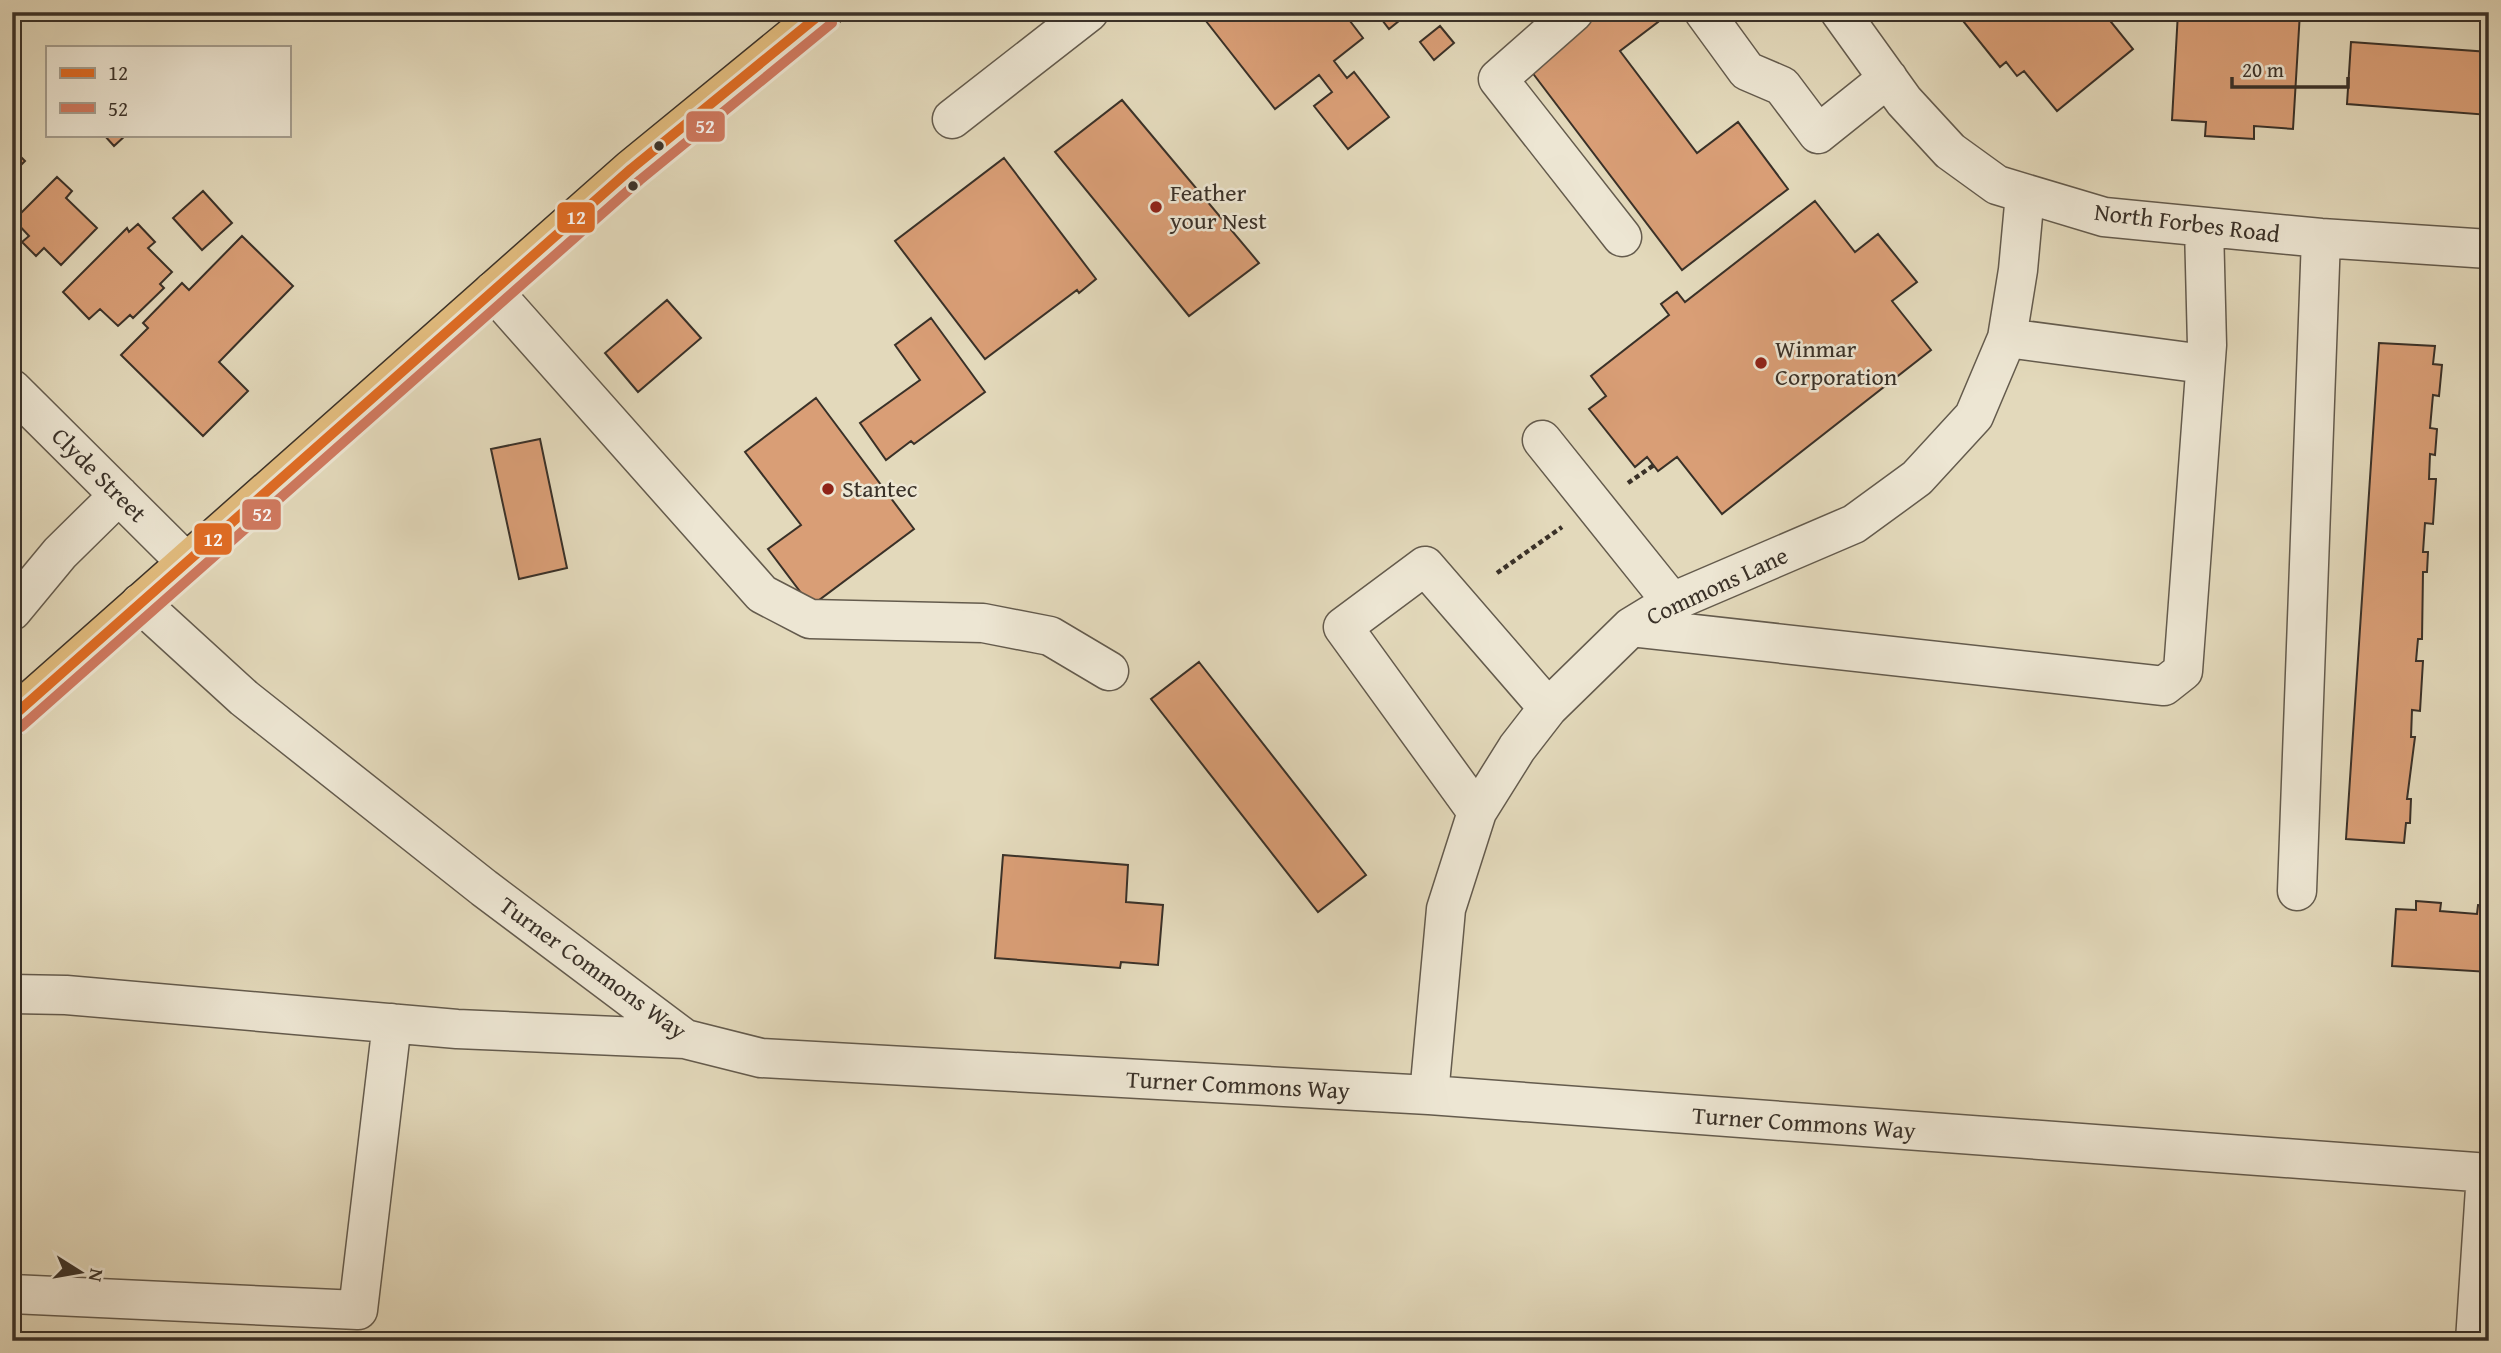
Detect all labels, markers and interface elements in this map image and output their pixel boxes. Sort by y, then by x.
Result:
legend [46,46,290,136]
scale bar [2232,46,2347,90]
text: 20 m [2242,54,2284,85]
text: 12 [108,57,128,88]
text: 52 [108,93,128,124]
line badge: 52 [685,110,726,143]
text: 52 [695,112,715,140]
unlabelled marker [652,139,666,153]
place label: Feather your Nest [1169,175,1267,238]
unlabelled marker [626,179,640,193]
street label: North Forbes Road [2092,194,2282,251]
marker: Feather your Nest [1148,199,1164,215]
line badge: 12 [556,201,596,234]
text: 12 [566,203,586,231]
place label: Winmar Corporation [1775,331,1898,394]
marker: Winmar Corporation [1753,355,1769,371]
street label: Clyde Street [44,419,155,530]
place label: Stantec [842,471,918,506]
marker: Stantec [820,481,836,497]
line badge: 52 [241,498,282,531]
text: 52 [252,500,272,528]
line badge: 12 [193,522,233,556]
text: 12 [203,525,223,553]
street label: Commons Lane [1640,537,1793,634]
street label: Turner Commons Way [492,888,694,1048]
street label: Turner Commons Way [1125,1061,1351,1108]
street label: Turner Commons Way [1691,1097,1917,1148]
north arrow [46,1238,116,1308]
text: N [82,1266,112,1284]

